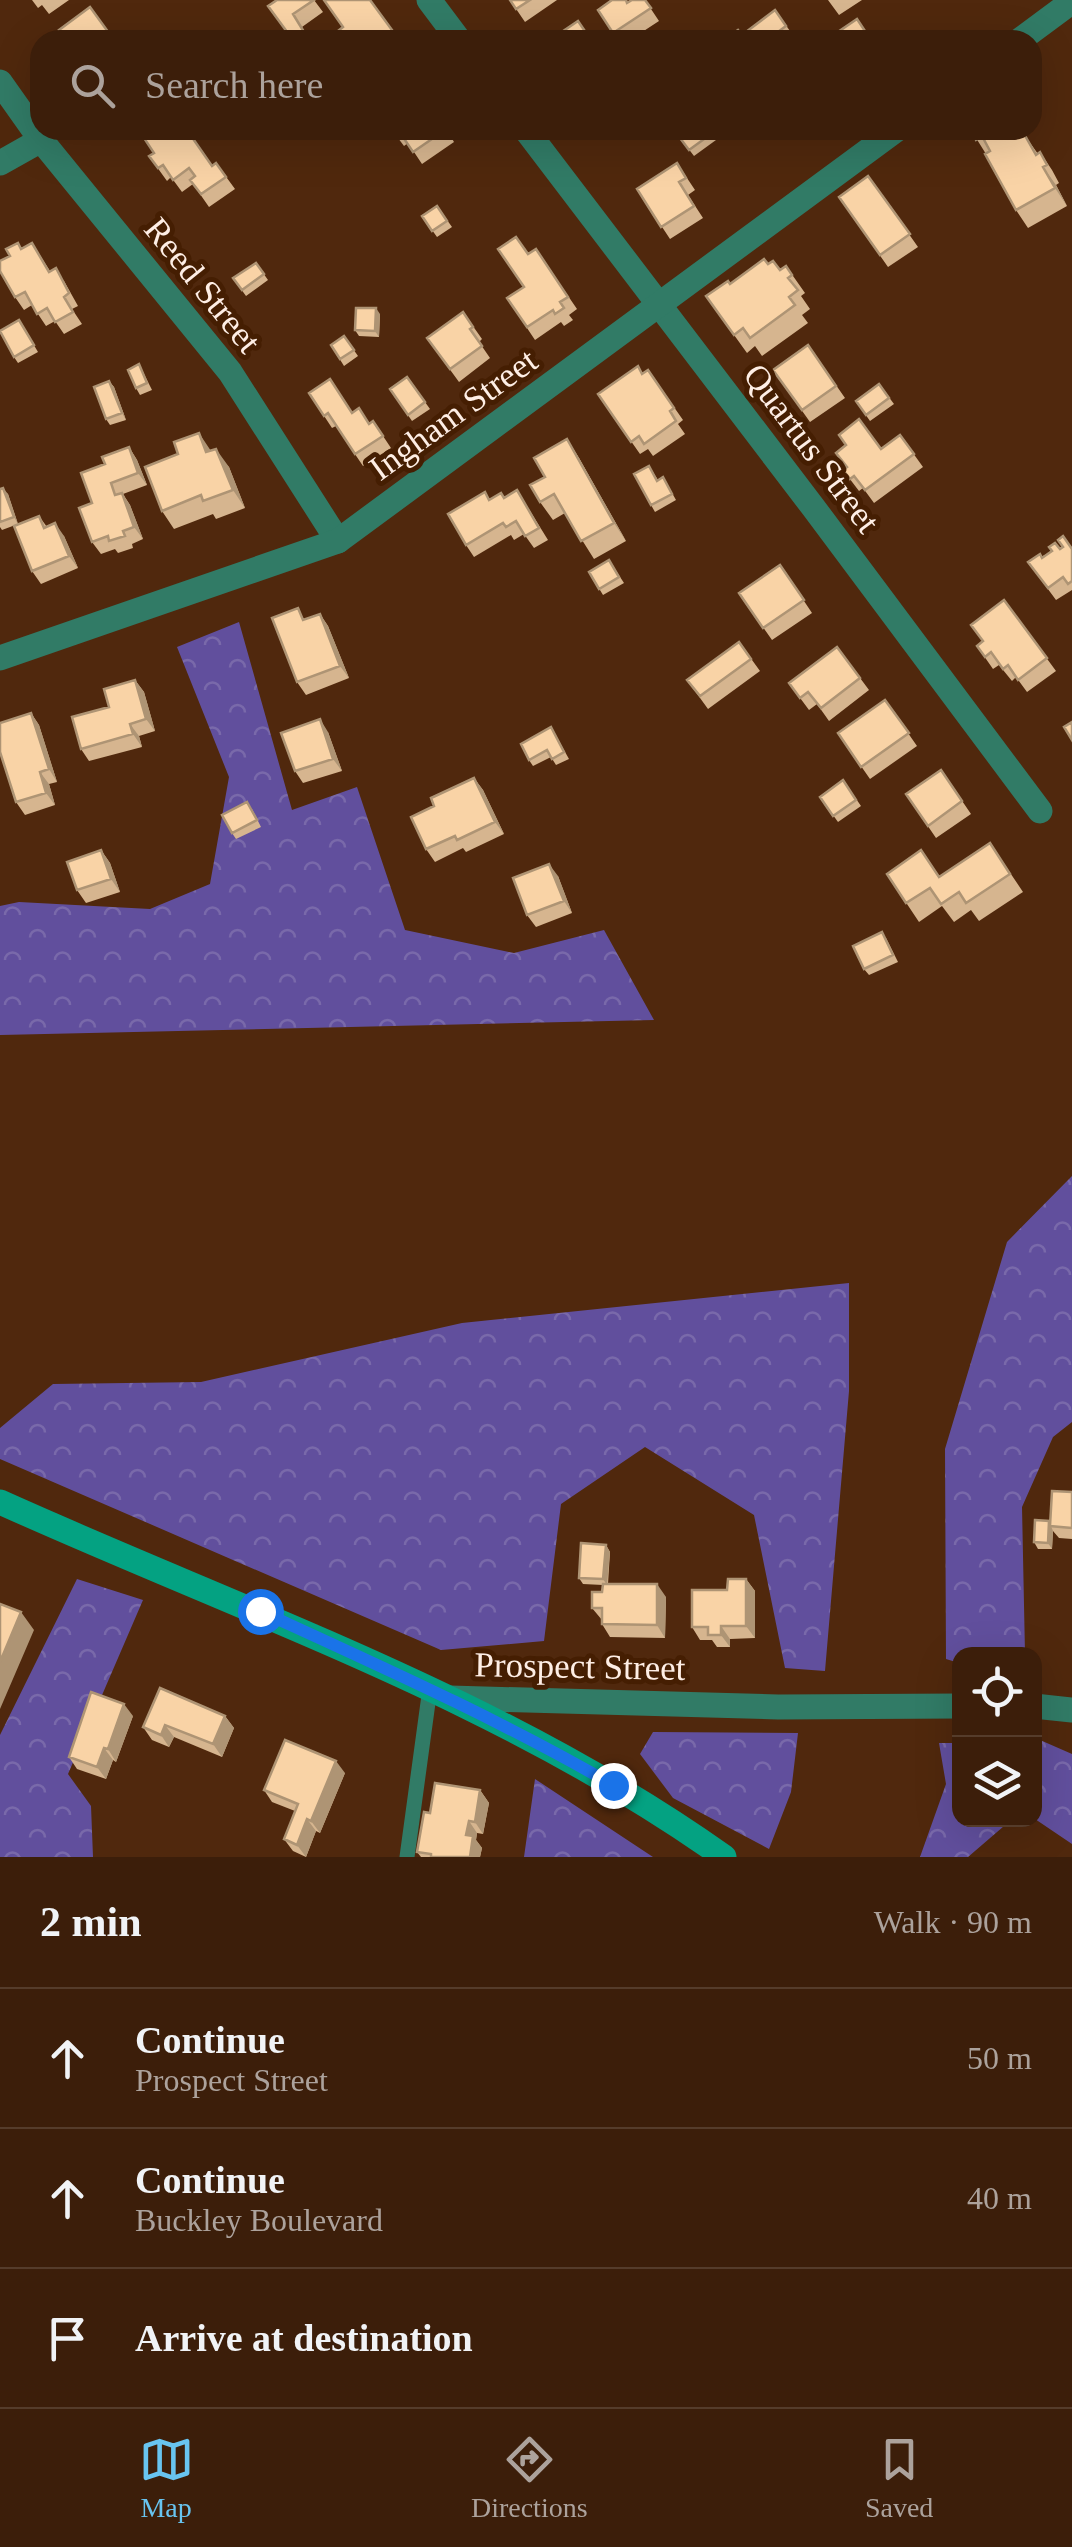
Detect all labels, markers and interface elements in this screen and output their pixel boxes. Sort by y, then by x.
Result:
search box [30,30,1042,140]
icon: search [65,58,120,113]
text: Search here [145,64,323,106]
street label: Reed Street [136,210,269,361]
street label: Ingham Street [362,340,545,488]
street label: Quartus Street [735,356,888,541]
route start [238,1589,284,1635]
street label: Prospect Street [474,1645,686,1688]
map controls [952,1647,1042,1827]
button: locate [952,1647,1042,1737]
button: layers [952,1737,1042,1827]
route end [591,1763,637,1809]
text: 2 min [40,1899,142,1945]
text: Walk · 90 m [874,1904,1032,1940]
text: Continue [135,2019,285,2061]
icon: ahead [40,2031,95,2086]
text: 50 m [967,2040,1032,2076]
text: Prospect Street [135,2062,328,2098]
text: Continue [135,2159,285,2201]
icon: ahead [40,2171,95,2226]
text: 40 m [967,2180,1032,2216]
text: Buckley Boulevard [135,2202,383,2238]
icon: arrive [40,2311,95,2366]
text: Arrive at destination [135,2317,473,2359]
tab: Map [139,2432,194,2524]
tab: Directions [471,2432,588,2524]
tab: Saved [865,2432,933,2524]

